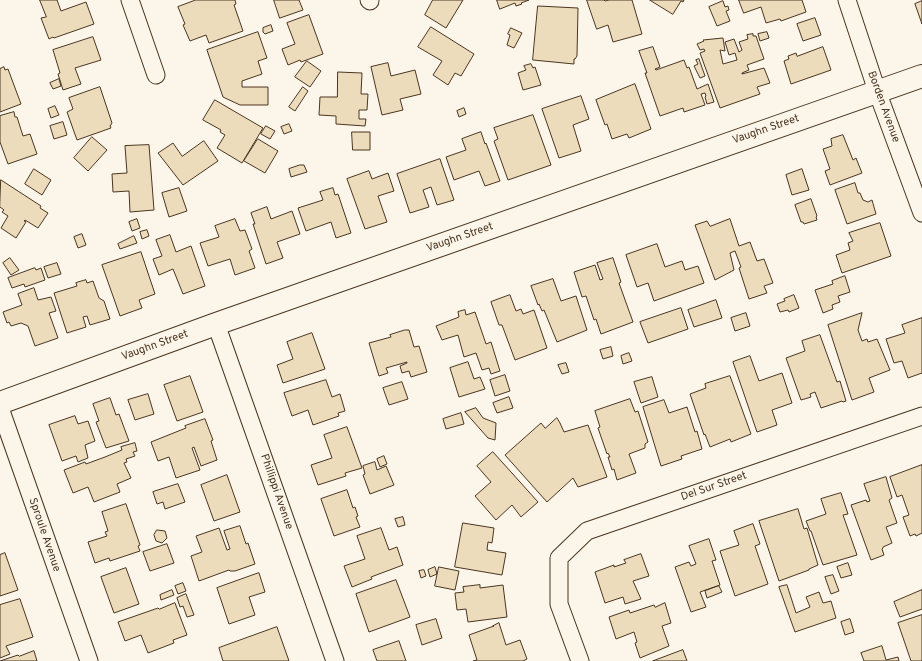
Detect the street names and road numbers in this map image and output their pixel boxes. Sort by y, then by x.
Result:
street label: Borden Avenue [864,69,902,145]
street label: Vaughn Street [731,112,801,148]
street label: Vaughn Street [425,220,495,256]
street label: Vaughn Street [120,328,190,364]
street label: Phillippi Avenue [257,453,295,531]
street label: Del Sur Street [679,470,749,504]
street label: Sproule Avenue [25,496,63,574]

